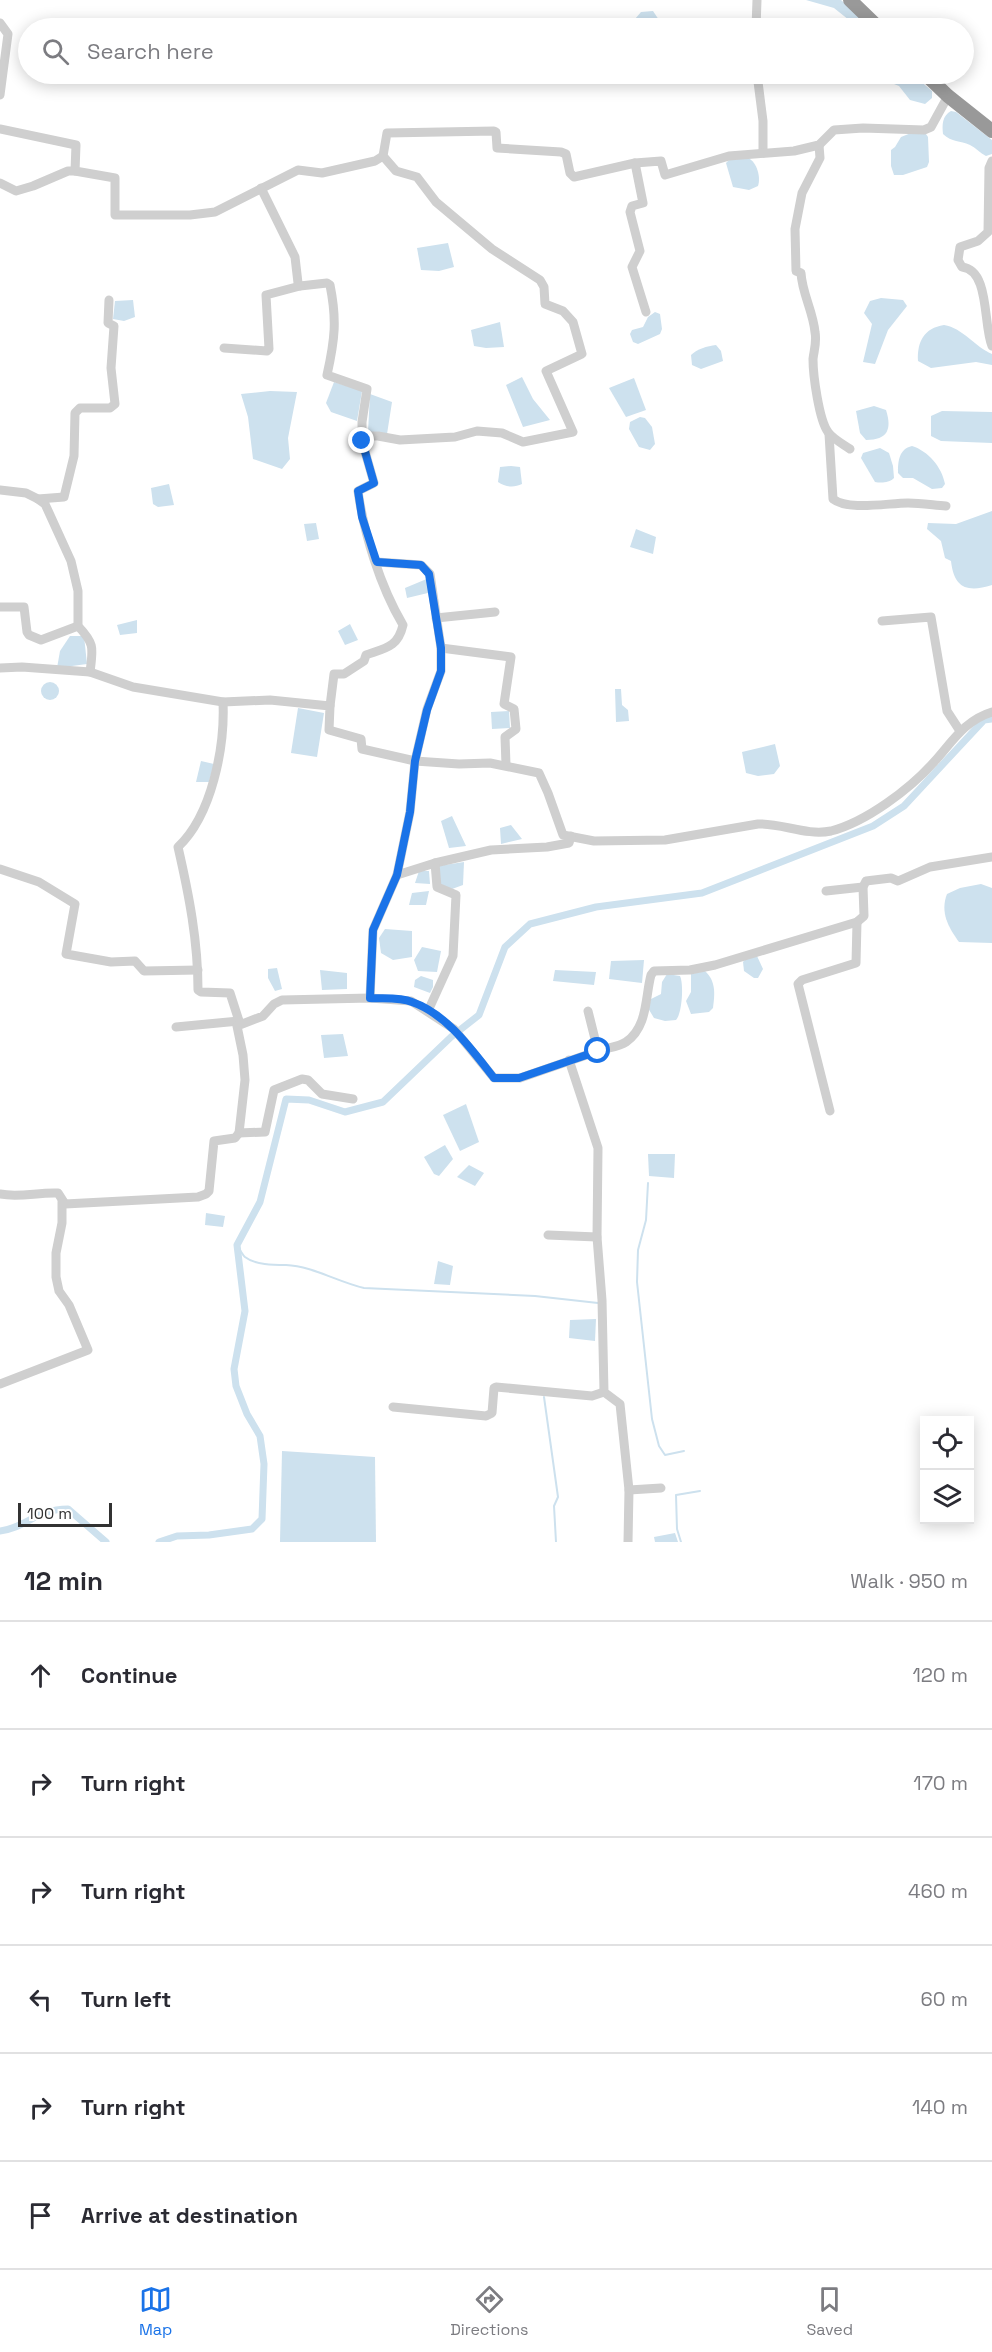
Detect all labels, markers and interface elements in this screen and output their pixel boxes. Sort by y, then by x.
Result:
search box [18,18,974,84]
icon: search [39,35,72,68]
text: Search here [87,37,214,65]
route end [348,427,374,453]
route start [584,1037,610,1063]
map controls [920,1416,974,1524]
button: locate [920,1416,974,1470]
button: layers [920,1470,974,1524]
scale bar [18,1500,112,1528]
text: 100 m [27,1503,72,1524]
text: 12 min [24,1564,103,1598]
text: Walk · 950 m [850,1568,968,1594]
icon: ahead [24,1659,57,1692]
text: Continue [81,1661,177,1689]
text: 120 m [912,1662,968,1688]
icon: right [24,1767,57,1800]
text: Turn right [81,1769,186,1797]
text: 170 m [913,1770,968,1796]
icon: right [24,1875,57,1908]
text: Turn right [81,1877,186,1905]
text: 460 m [908,1878,968,1904]
icon: left [24,1983,57,2016]
text: Turn left [81,1985,171,2013]
text: 60 m [921,1986,968,2012]
icon: right [24,2091,57,2124]
text: Turn right [81,2093,186,2121]
text: 140 m [912,2094,968,2120]
icon: arrive [24,2199,57,2232]
text: Arrive at destination [81,2201,298,2229]
tab: Map [139,2283,172,2340]
tab: Directions [450,2283,529,2340]
tab: Saved [806,2283,853,2340]

